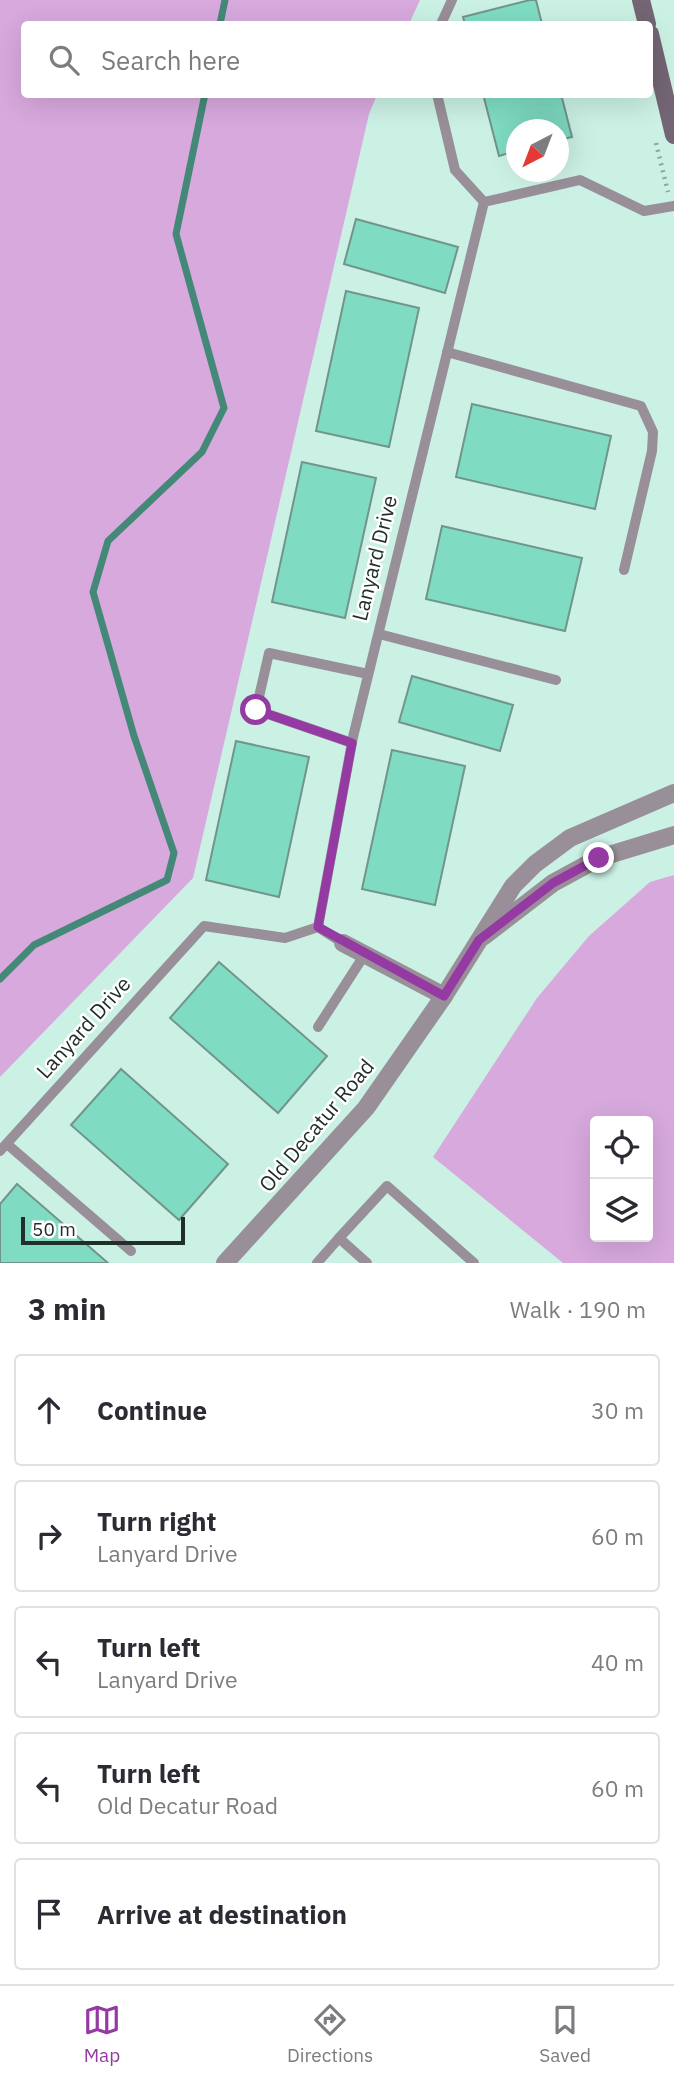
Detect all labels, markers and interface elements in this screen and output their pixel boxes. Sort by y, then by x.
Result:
search box [21,21,653,98]
icon: search [45,41,83,79]
text: Search here [101,43,240,77]
north arrow [506,119,569,182]
street label: Lanyard Drive [345,492,403,624]
route start [240,694,271,725]
route end [583,842,614,873]
street label: Lanyard Drive [30,970,136,1084]
street label: Old Decatur Road [252,1053,380,1197]
map controls [590,1116,653,1242]
button: locate [590,1116,653,1179]
button: layers [590,1179,653,1242]
scale bar [21,1214,186,1246]
text: 50 m [32,1217,76,1241]
text: 3 min [28,1289,106,1328]
text: Walk · 190 m [510,1294,646,1324]
icon: ahead [30,1391,68,1429]
text: Continue [97,1393,207,1427]
text: 30 m [591,1395,644,1425]
text: Turn right [97,1504,216,1538]
icon: right [30,1517,68,1555]
text: 60 m [591,1521,644,1551]
text: Lanyard Drive [97,1538,238,1568]
text: Turn left [97,1630,200,1664]
icon: left [30,1643,68,1681]
text: 40 m [591,1647,644,1677]
text: Lanyard Drive [97,1664,238,1694]
text: Turn left [97,1756,200,1790]
icon: left [30,1769,68,1807]
text: 60 m [591,1773,644,1803]
text: Old Decatur Road [97,1790,278,1820]
icon: arrive [30,1895,68,1933]
text: Arrive at destination [97,1897,347,1931]
tab: Map [83,2001,121,2067]
tab: Directions [287,2001,373,2067]
tab: Saved [539,2001,591,2067]

